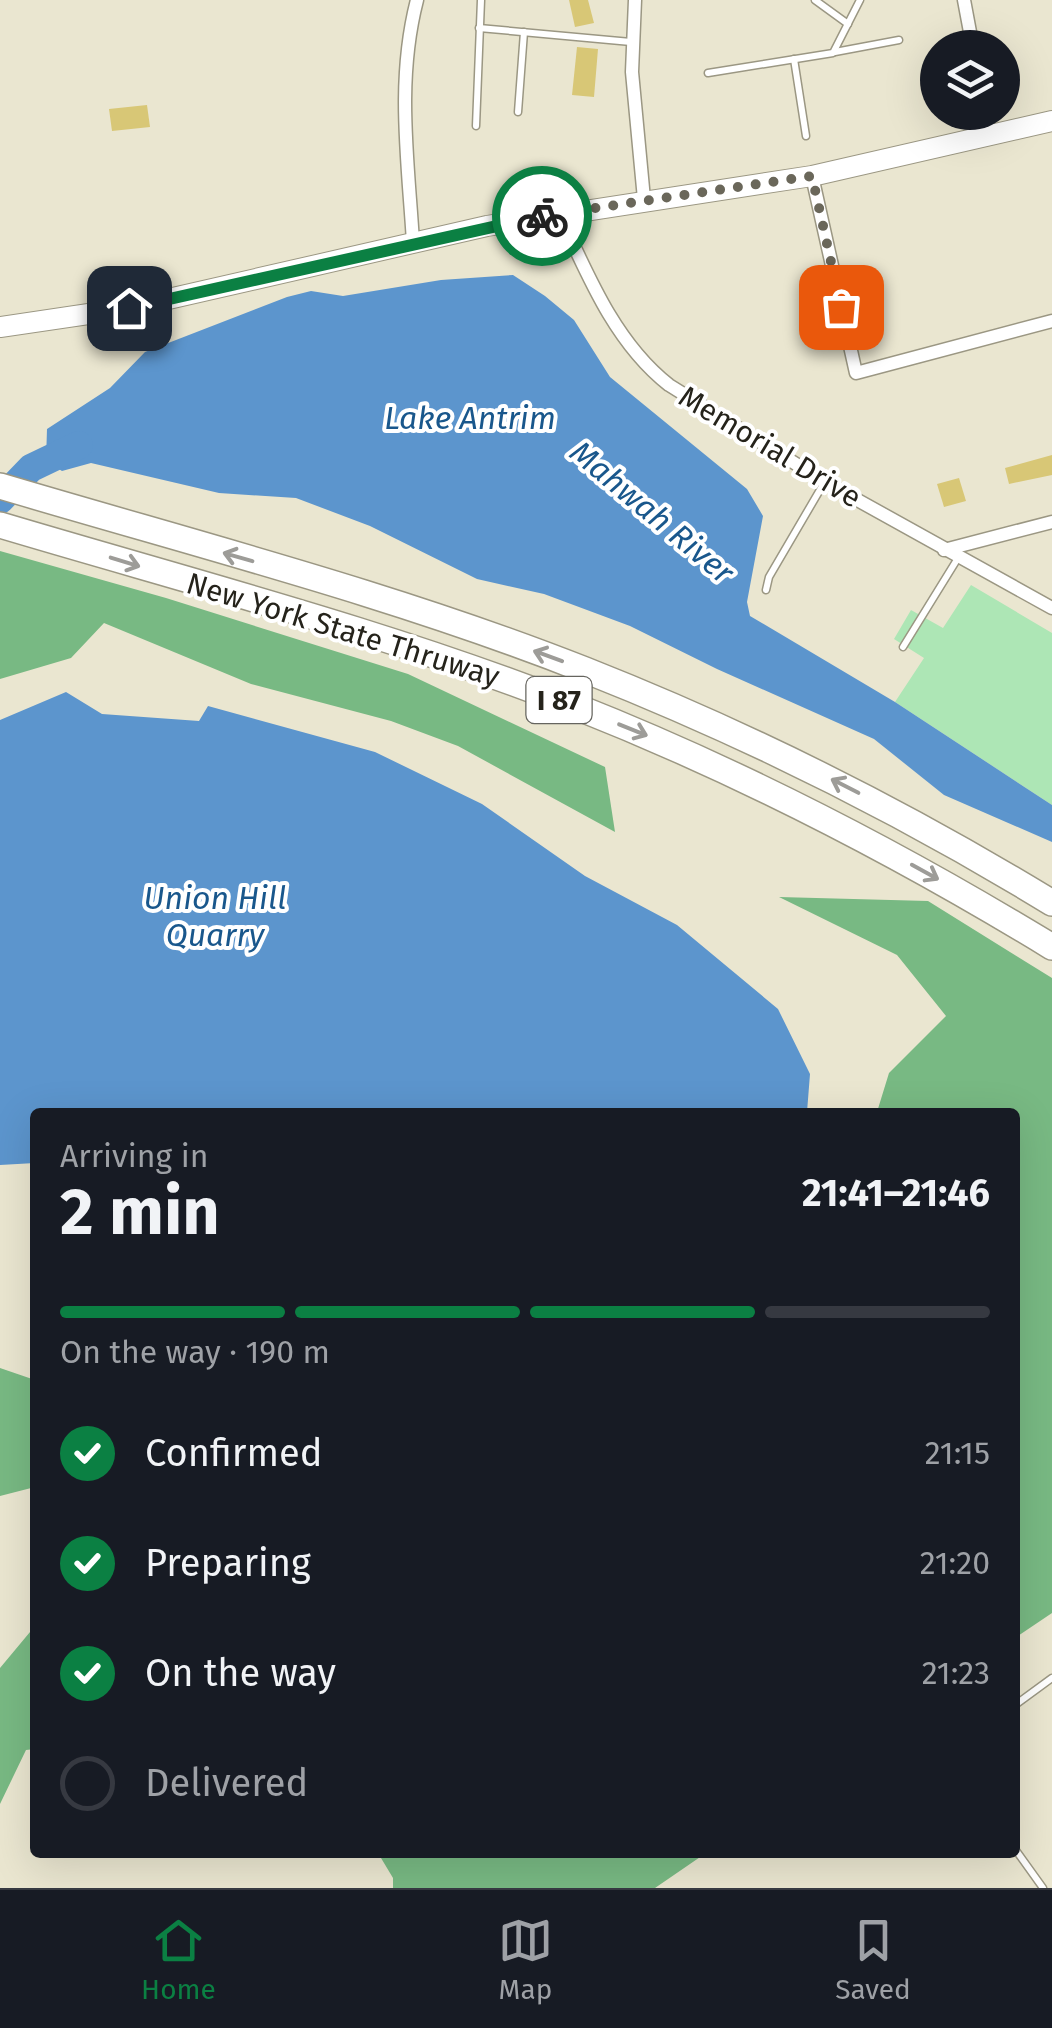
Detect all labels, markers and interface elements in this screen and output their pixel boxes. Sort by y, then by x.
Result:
map controls [920,30,1020,130]
button: layers [920,30,1020,130]
courier [492,166,592,266]
icon: bike [515,189,570,244]
pin [799,265,884,350]
pin [87,266,172,351]
icon: bag [814,280,869,335]
icon: home [102,281,157,336]
street label: Memorial Drive [672,379,868,515]
water label: Lake Antrim [384,399,556,437]
water label: Mahwah River [563,433,743,593]
one-way arrow [223,547,254,565]
one-way arrow [109,554,140,572]
street label: New York State Thruway [182,565,504,695]
one-way arrow [533,646,564,664]
road number: I 87 [526,677,592,723]
one-way arrow [617,722,647,740]
one-way arrow [831,776,861,795]
one-way arrow [909,862,939,882]
water label: Union Hill Quarry [144,879,286,954]
text: Arriving in [60,1137,208,1175]
text: 21:41–21:46 [802,1170,990,1216]
text: 2 min [60,1173,220,1251]
text: On the way · 190 m [60,1333,330,1371]
icon: check [60,1426,115,1481]
text: Confirmed [145,1430,323,1476]
text: 21:15 [925,1434,990,1472]
icon: check [60,1536,115,1591]
text: Preparing [145,1540,311,1586]
text: 21:20 [920,1544,990,1582]
icon: check [60,1646,115,1701]
text: On the way [145,1650,336,1696]
text: 21:23 [922,1654,990,1692]
text: Delivered [145,1760,308,1806]
tab: Home [141,1913,216,2006]
tab: Map [498,1913,553,2006]
tab: Saved [835,1913,911,2006]

